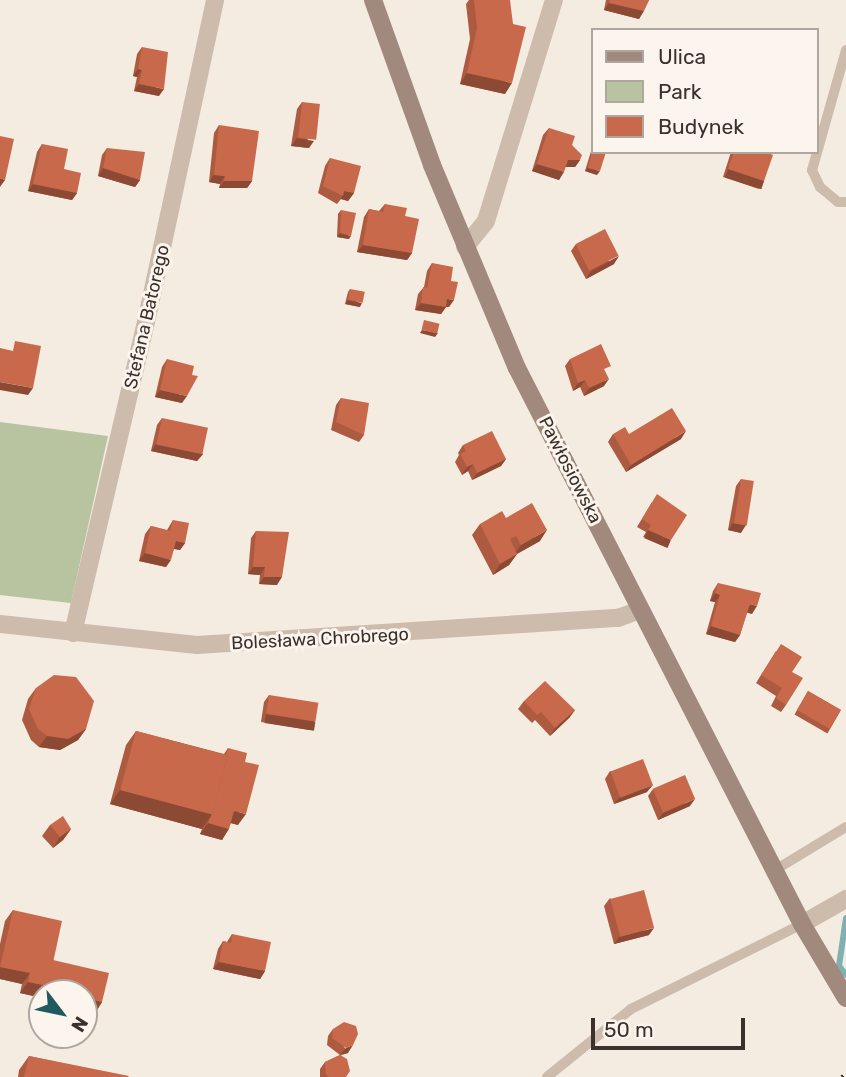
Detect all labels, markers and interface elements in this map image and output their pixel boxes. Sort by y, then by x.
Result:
legend [590,28,818,154]
text: Ulica [658,44,706,69]
text: Park [658,79,702,104]
text: Budynek [658,114,744,139]
street label: Stefana Batorego [120,243,174,391]
street label: Pawłosiowska [534,413,606,527]
street label: Bolesława Chrobrego [231,624,409,654]
north arrow [28,979,98,1049]
scale bar [594,1004,748,1048]
text: N [66,1012,93,1036]
text: 50 m [604,1017,654,1042]

